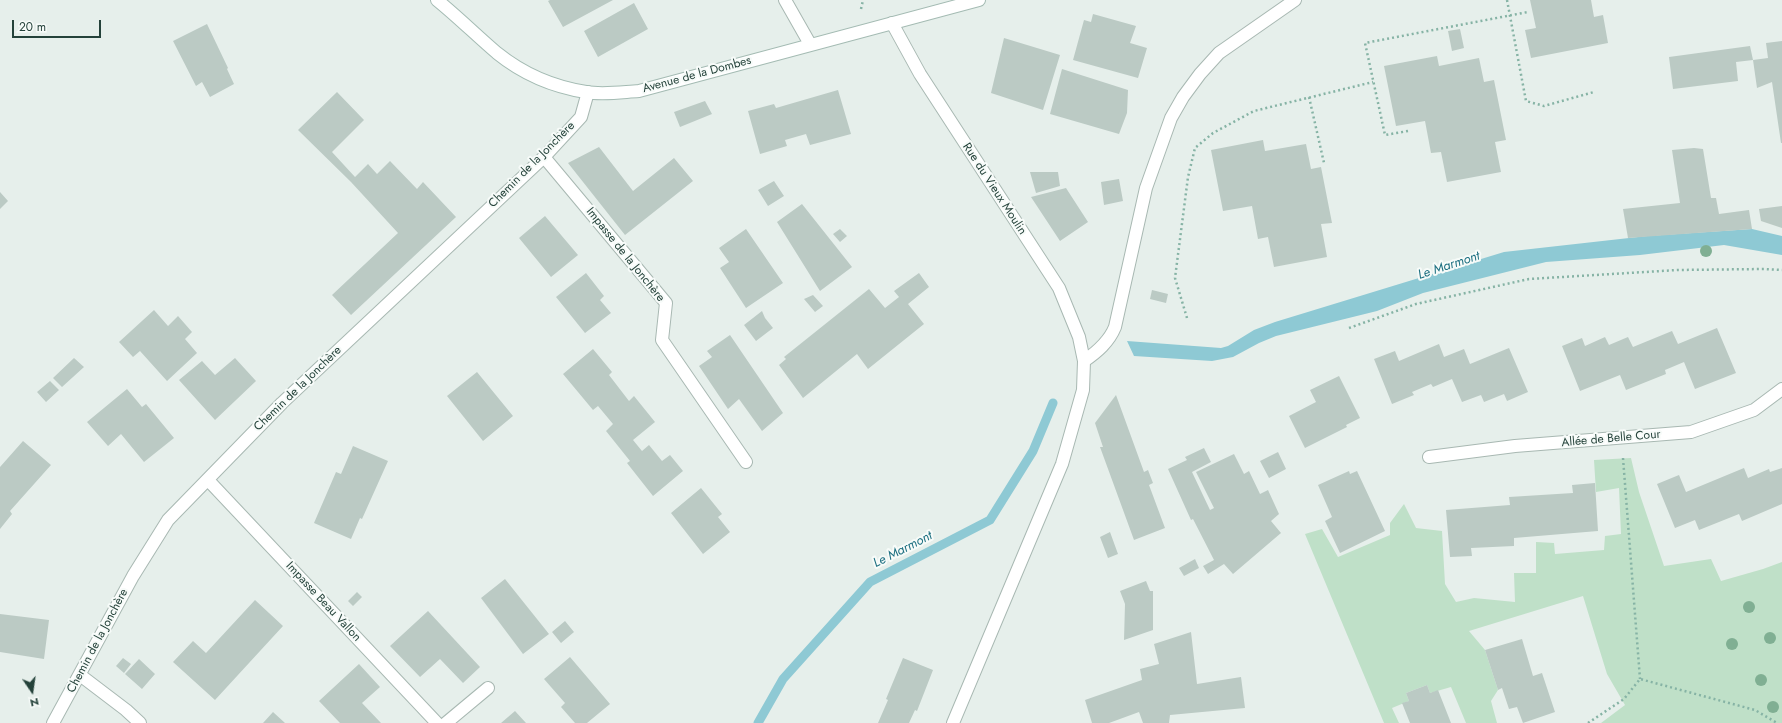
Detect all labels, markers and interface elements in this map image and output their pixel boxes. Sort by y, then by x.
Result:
scale bar [14,12,103,38]
text: 20 m [19,18,46,36]
street label: Avenue de la Dombes [641,54,753,96]
street label: Chemin de la Jonchère [486,119,578,211]
street label: Rue du Vieux Moulin [959,140,1029,238]
street label: Impasse de la Jonchère [583,205,667,305]
water label: Le Marmont [1416,249,1482,283]
street label: Chemin de la Jonchère [251,344,345,434]
street label: Allée de Belle Cour [1561,427,1661,451]
water label: Le Marmont [871,528,935,572]
street label: Impasse Beau Vallon [282,559,364,645]
street label: Chemin de la Jonchère [64,586,132,696]
north arrow [12,671,52,711]
text: N [29,694,41,711]

